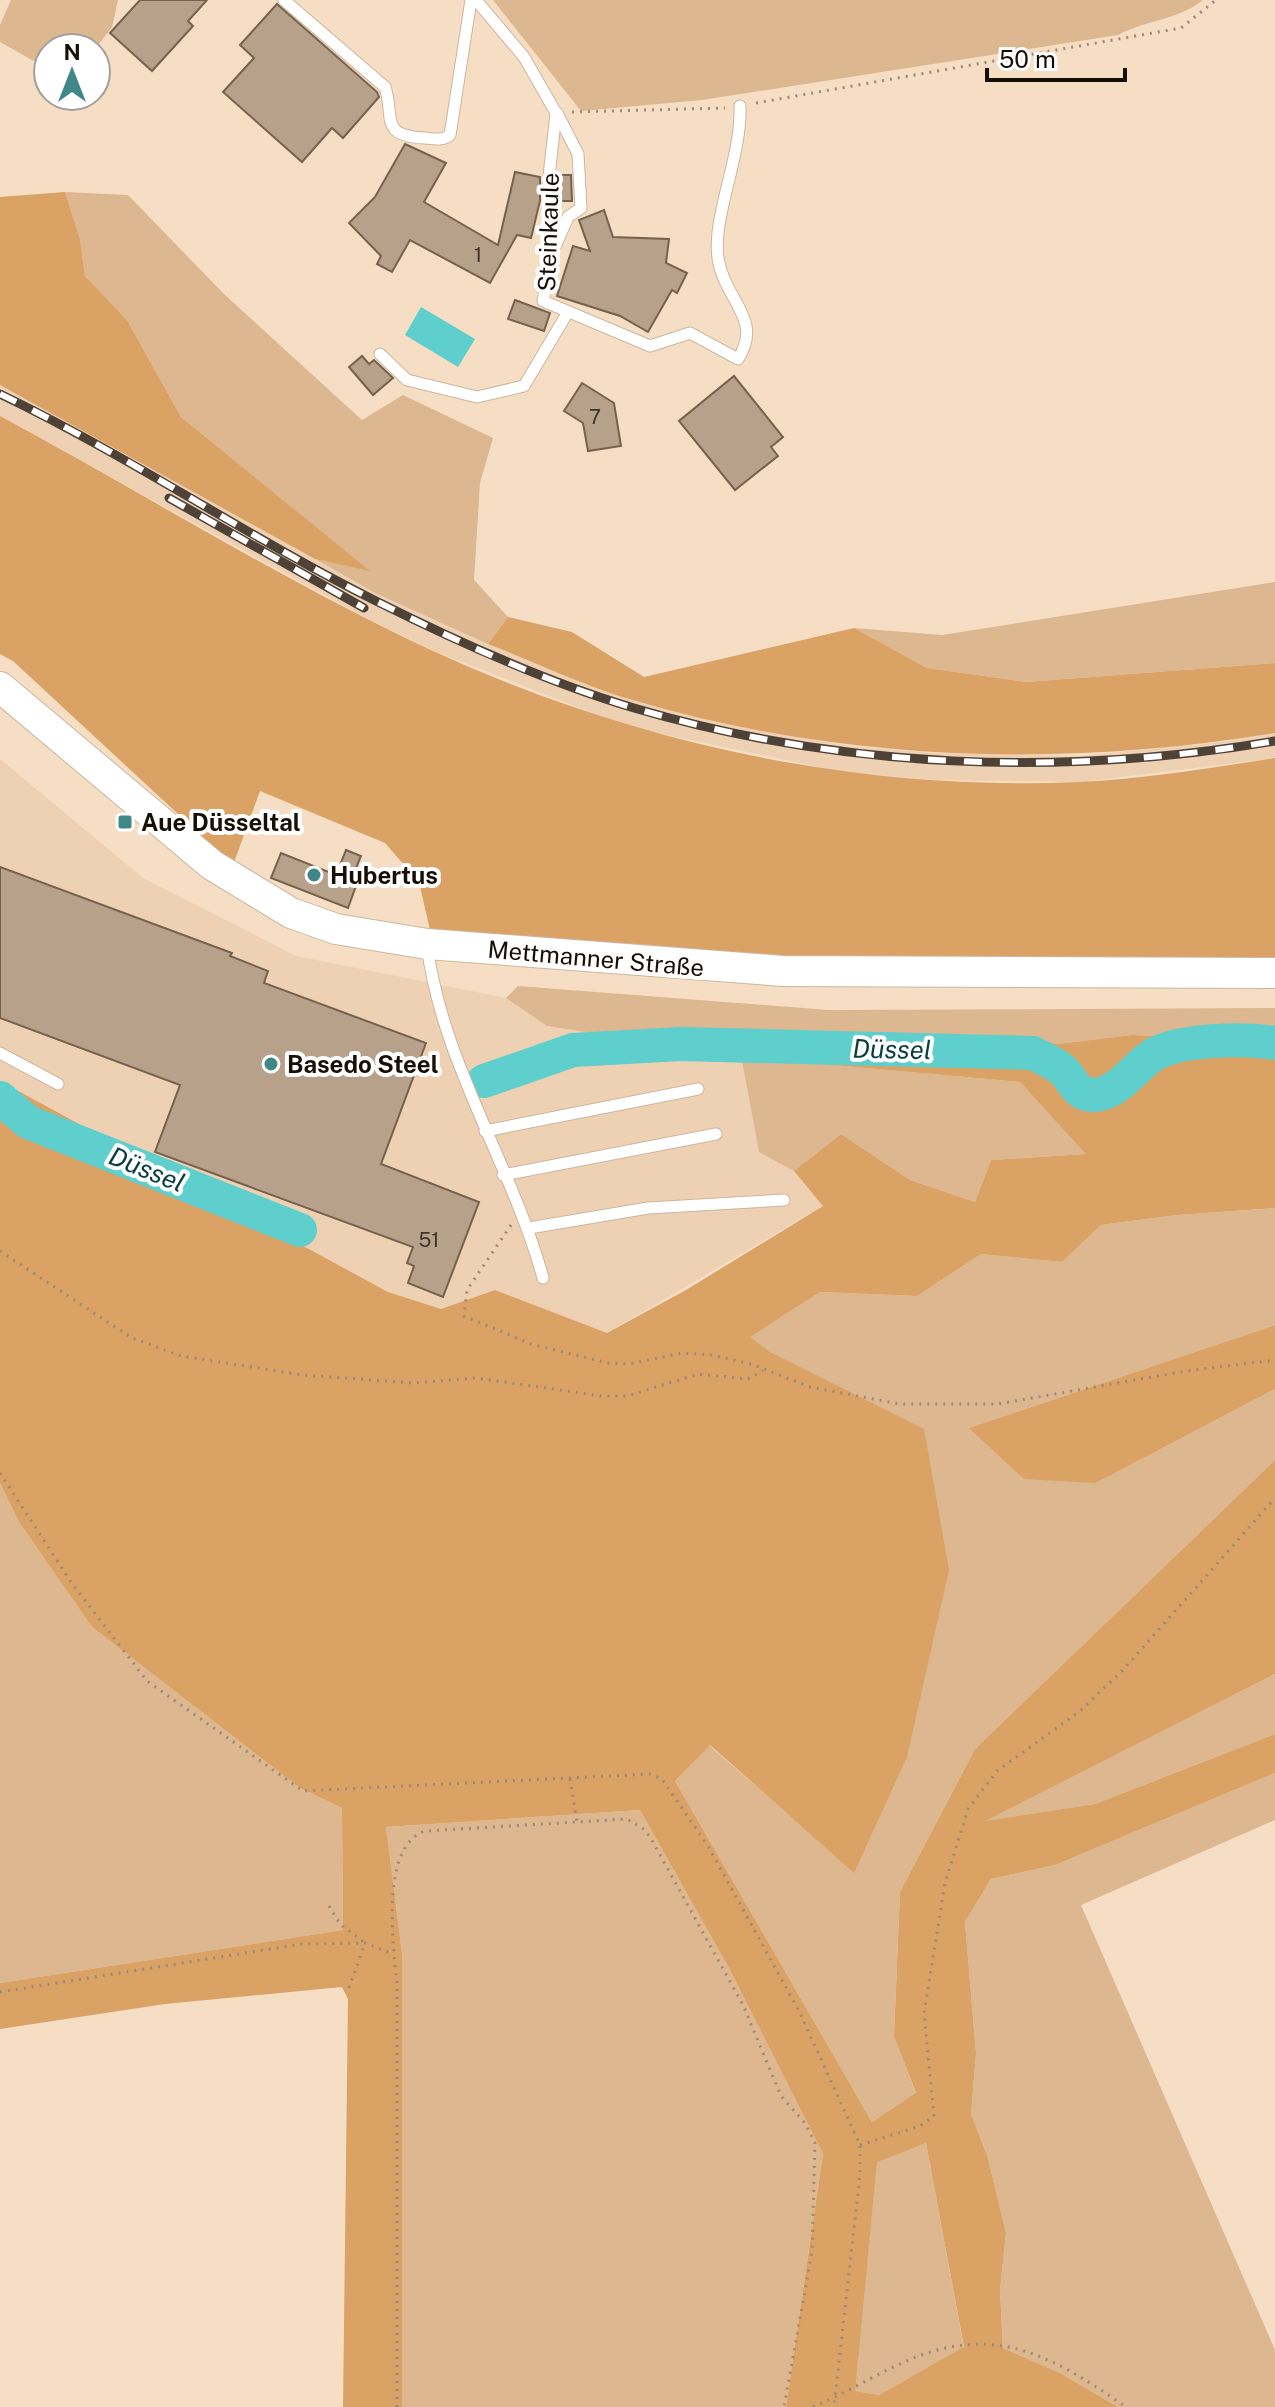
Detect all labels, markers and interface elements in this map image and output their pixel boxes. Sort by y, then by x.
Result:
north arrow [32,32,112,112]
scale bar [987,32,1125,82]
text: N [63,39,81,65]
text: 50 m [999,45,1056,73]
street label: Steinkaule [532,172,564,292]
house number: 1 [474,243,482,267]
house number: 7 [589,405,601,429]
place label: Aue Düsseltal [141,808,301,836]
marker: Aue Düsseltal [116,813,134,831]
place label: Hubertus [330,861,438,889]
marker: Hubertus [305,866,323,884]
street label: Mettmanner Straße [487,935,705,981]
water label: Düssel [852,1033,932,1065]
place label: Basedo Steel [287,1050,439,1078]
marker: Basedo Steel [262,1055,280,1073]
water label: Düssel [105,1140,189,1198]
house number: 51 [419,1228,439,1252]

